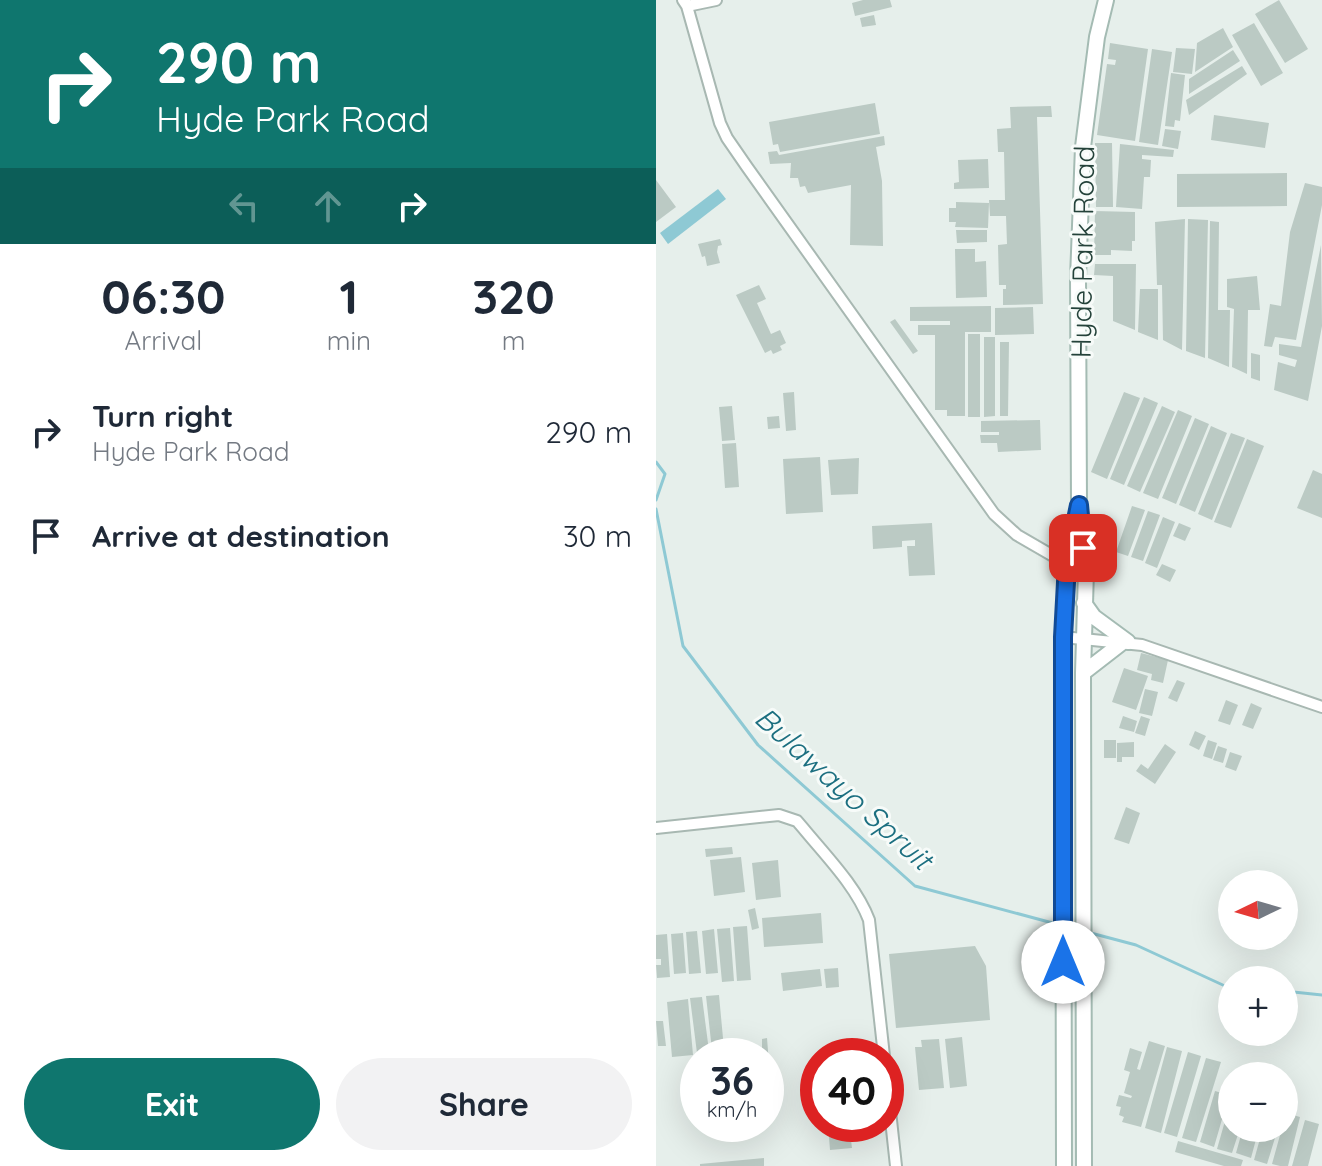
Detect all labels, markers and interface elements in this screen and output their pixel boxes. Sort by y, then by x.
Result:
text: 290 m [156,27,321,97]
icon: right [24,32,128,136]
text: Hyde Park Road [156,96,430,141]
street label: Hyde Park Road [1063,145,1101,359]
icon: left [222,184,266,228]
icon: ahead [306,184,350,228]
icon: right [390,184,434,228]
text: 06:30 [101,266,226,326]
text: 1 [340,266,358,326]
text: 320 [472,266,555,326]
text: Arrival [124,324,202,357]
text: min [327,324,371,357]
text: m [502,324,525,357]
text: Turn right [92,397,233,435]
icon: right [24,410,68,454]
text: 290 m [545,413,632,451]
text: Hyde Park Road [92,435,290,468]
icon: arrive [24,514,68,558]
pin [1049,514,1117,582]
text: Arrive at destination [92,517,390,555]
text: 30 m [563,517,632,555]
icon: arrive [1061,526,1105,570]
water label: Bulawayo Spruit [747,698,943,880]
north arrow [1218,870,1298,950]
map controls [1218,870,1298,1142]
position arrow [1021,920,1105,1004]
button: + [1218,966,1298,1046]
speed limit sign: 40 [800,1038,904,1142]
text: 36 [710,1055,754,1105]
button: Exit [24,1058,320,1150]
button: Share [336,1058,632,1150]
button: − [1218,1062,1298,1142]
text: km/h [707,1097,757,1122]

